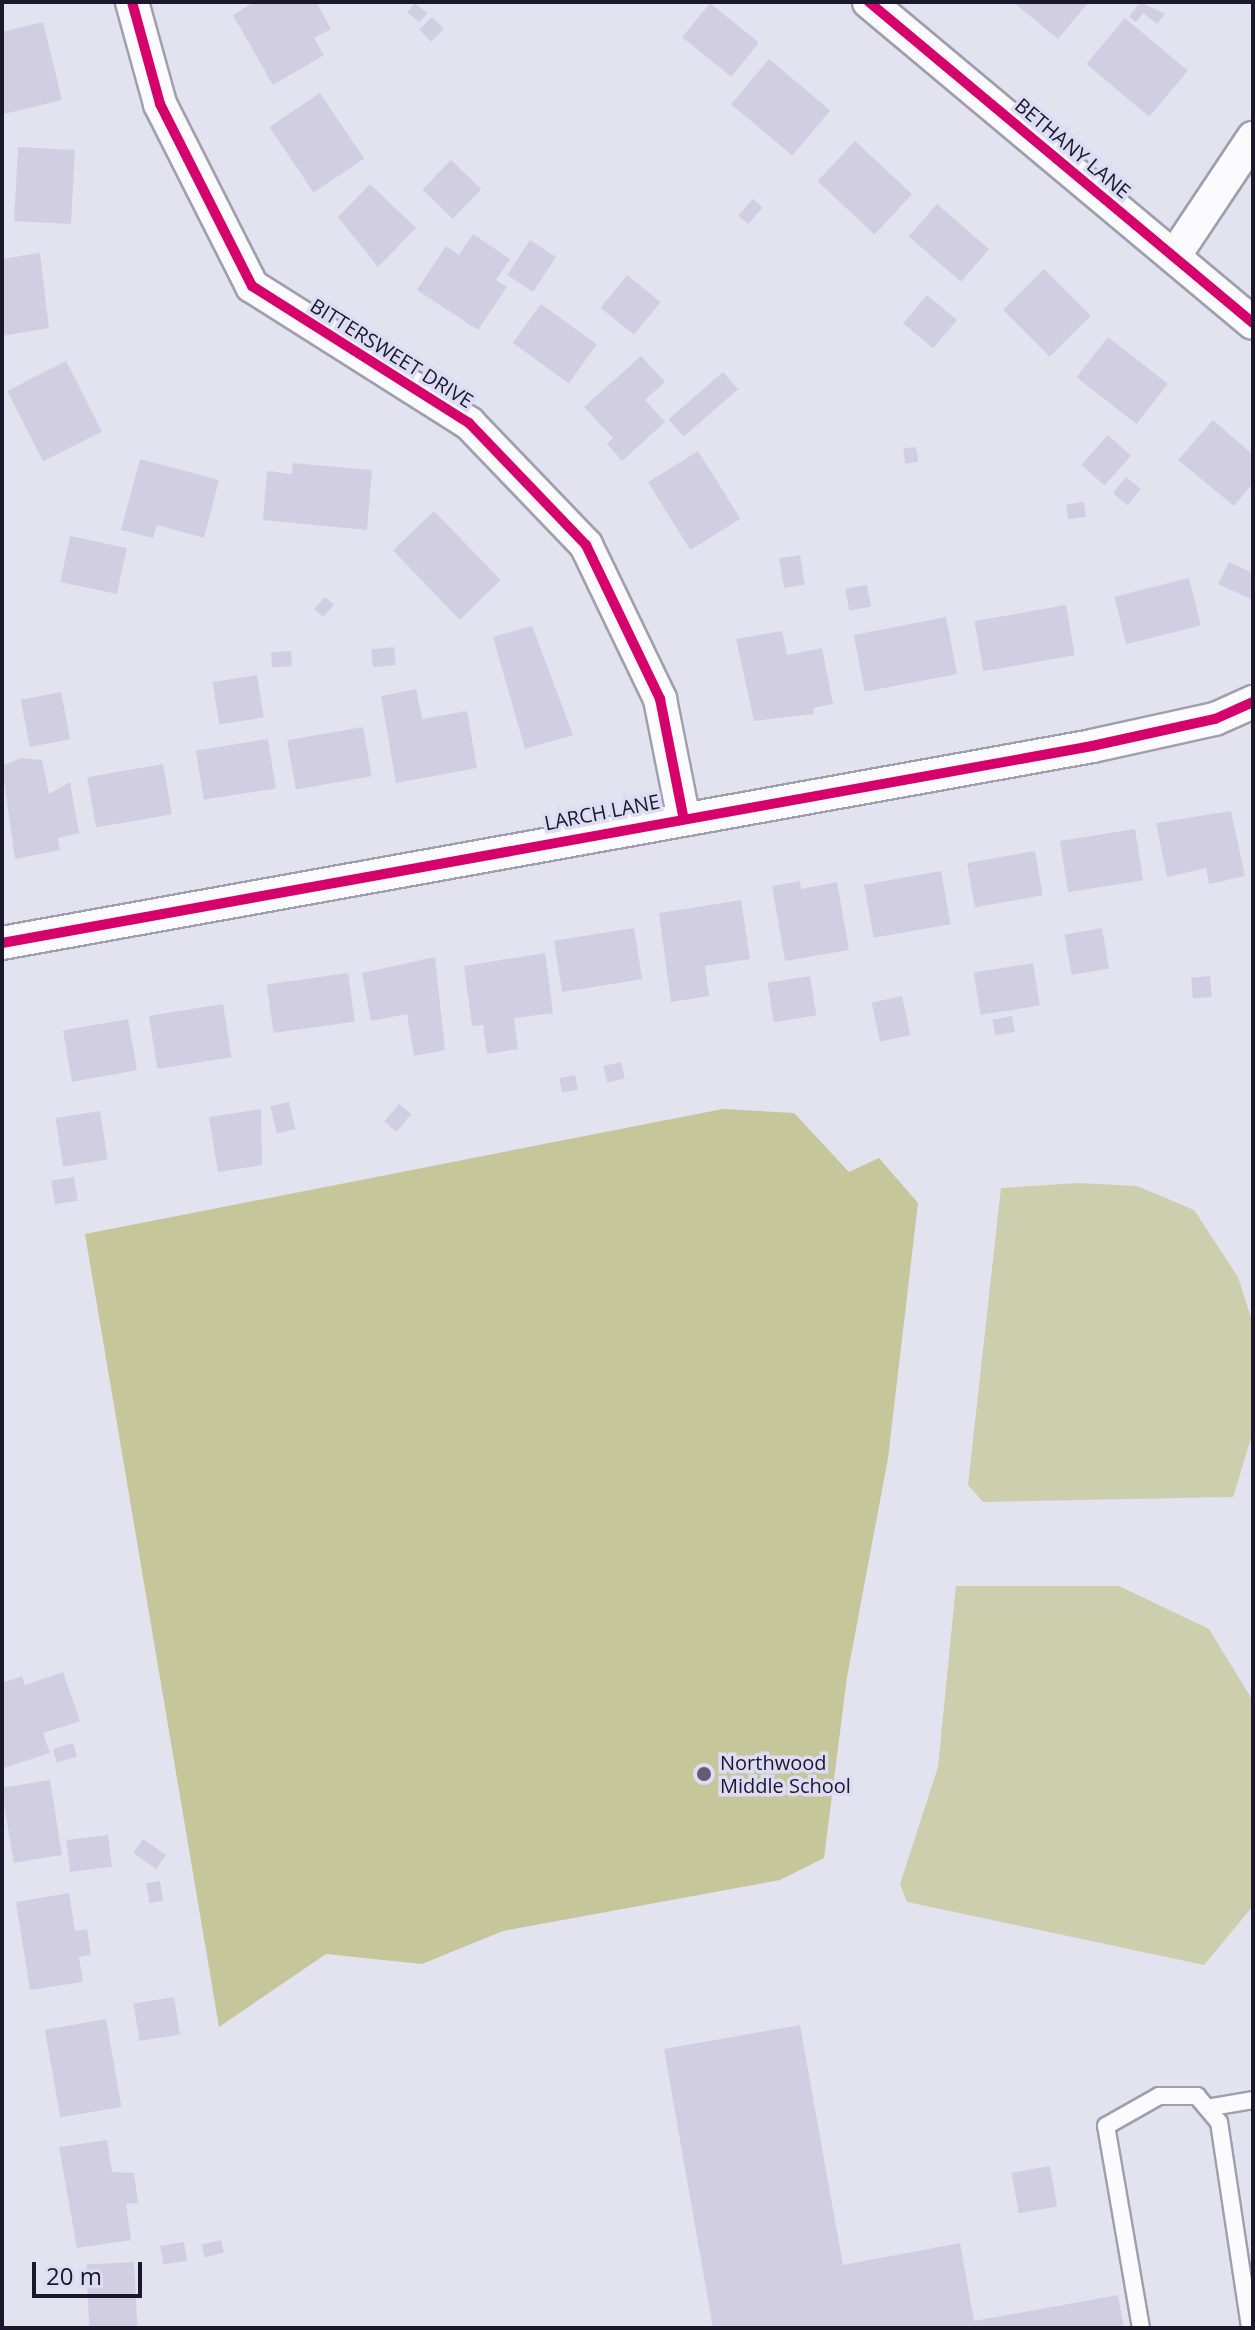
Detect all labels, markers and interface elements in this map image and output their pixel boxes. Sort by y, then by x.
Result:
street label: BETHANY LANE [1010,93,1136,203]
street label: BITTERSWEET DRIVE [306,293,478,413]
street label: LARCH LANE [542,789,662,835]
place label: Northwood Middle School [720,1750,851,1797]
marker: Northwood Middle School [695,1765,713,1783]
scale bar [36,2246,146,2296]
text: 20 m [46,2259,102,2292]

